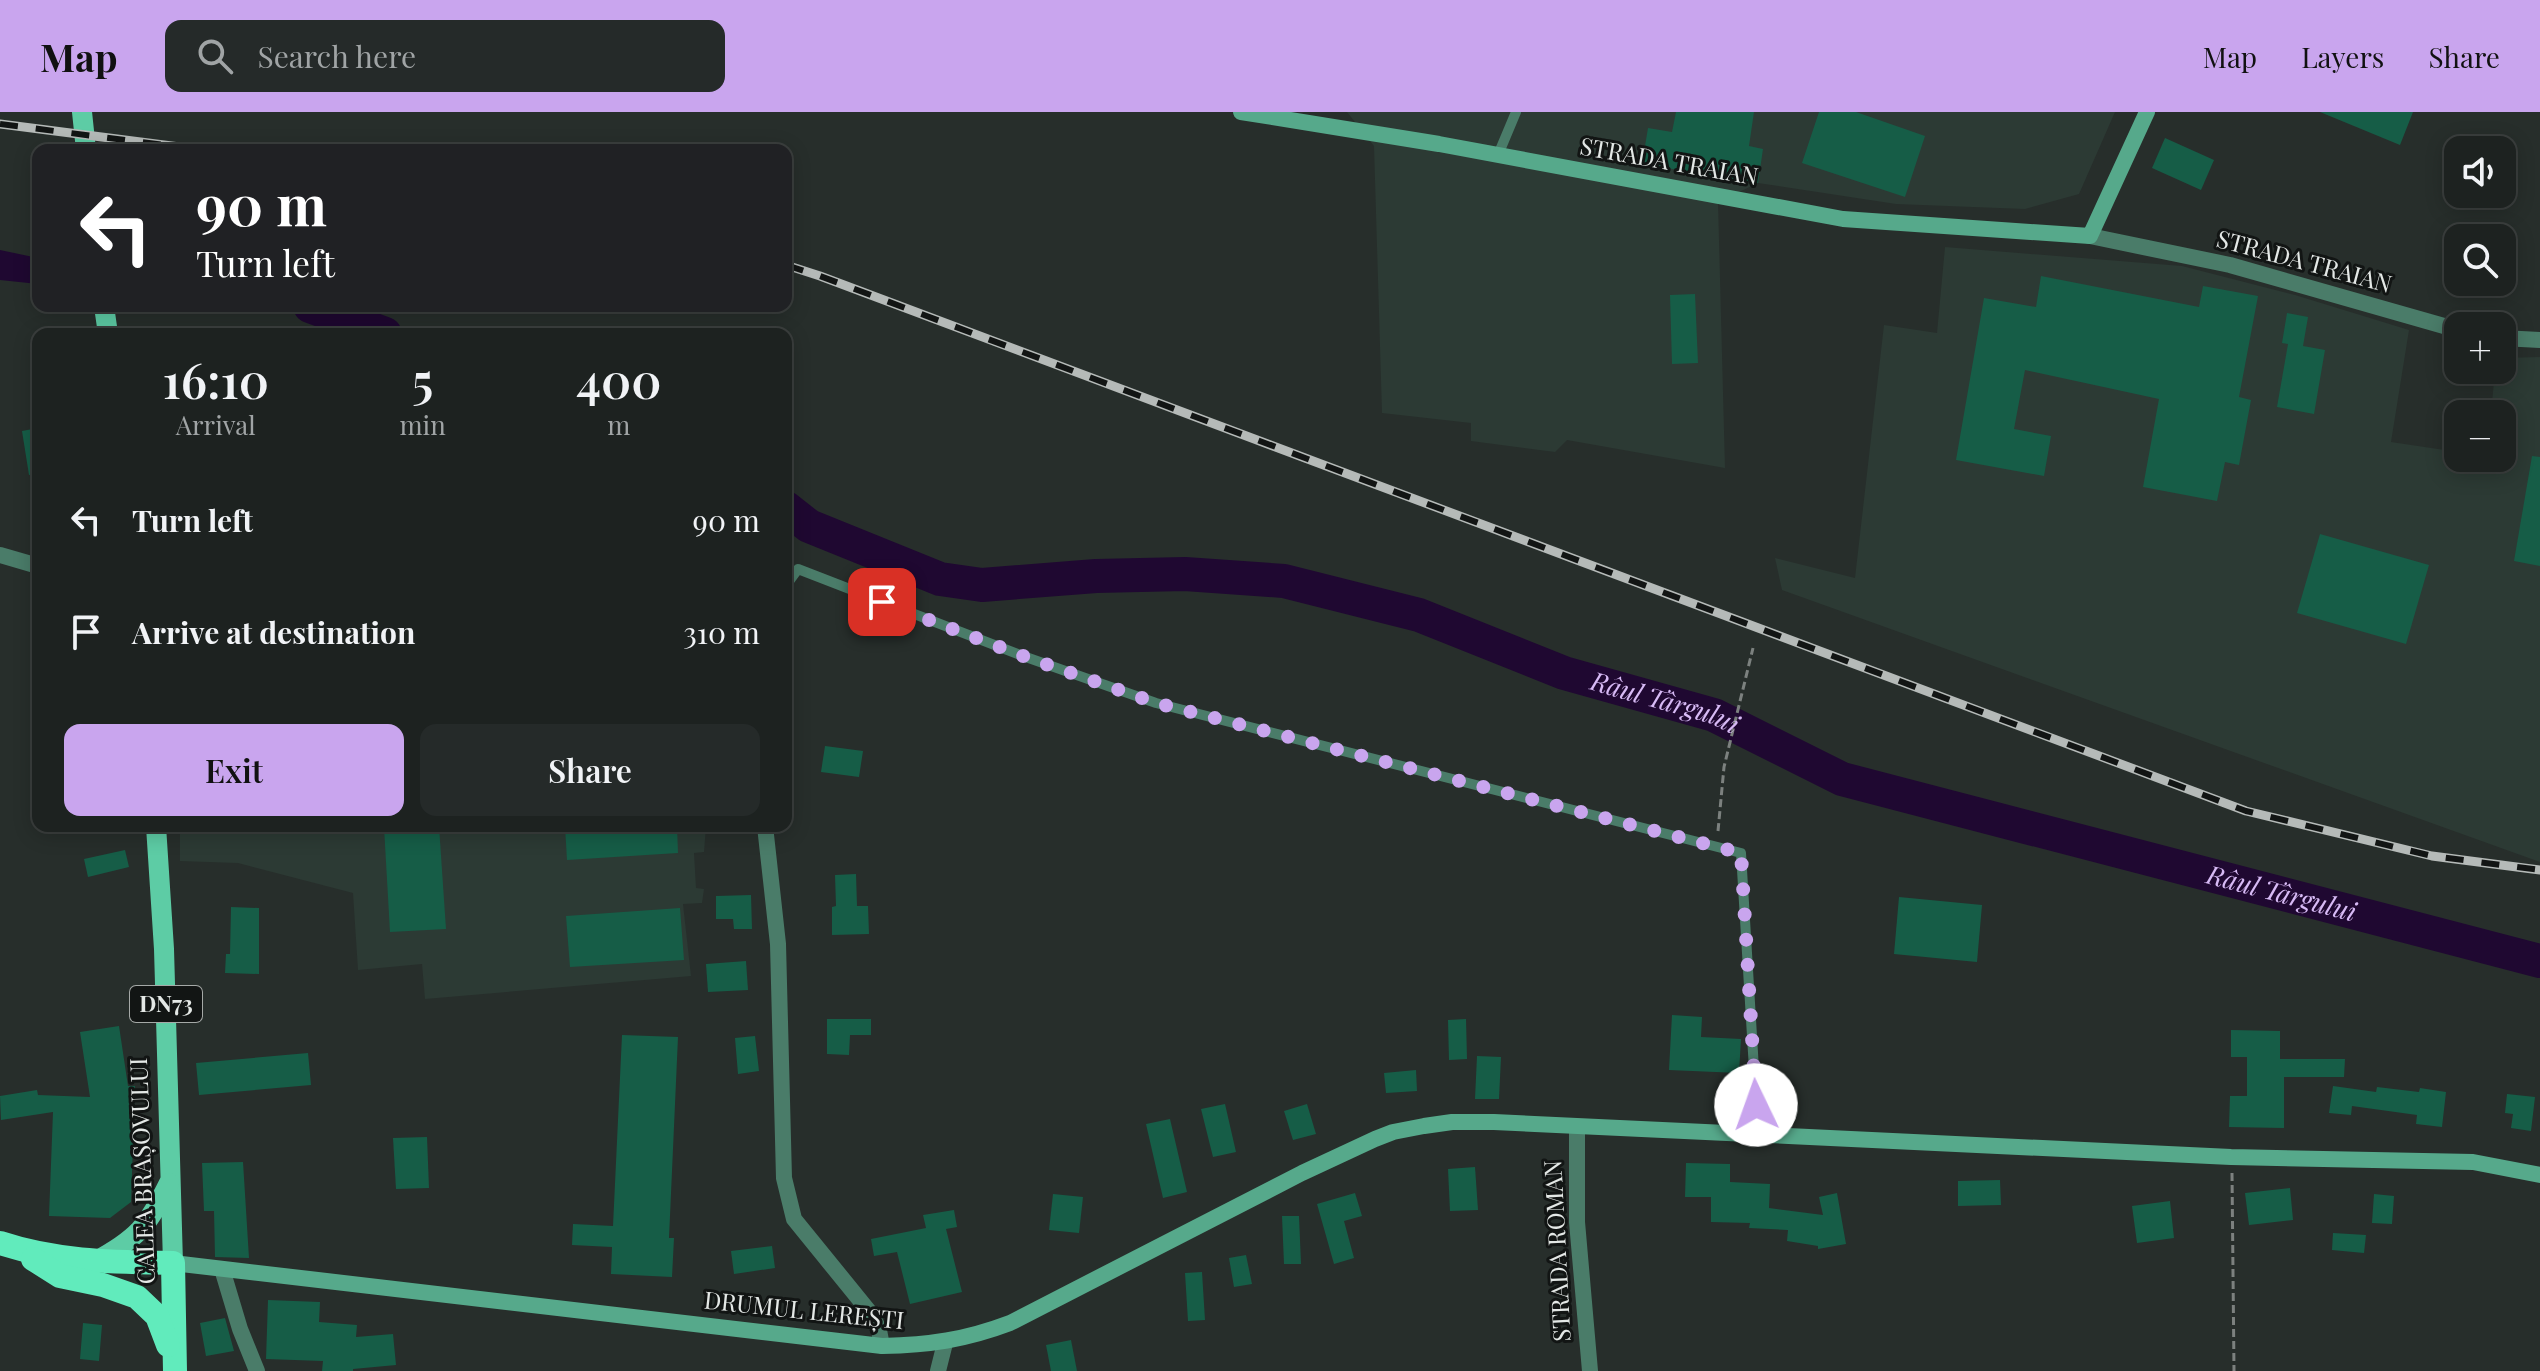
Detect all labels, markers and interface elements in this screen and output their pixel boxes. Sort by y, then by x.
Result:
search box [165,20,725,92]
text: Map [40,31,117,82]
icon: search [193,34,237,78]
text: Search here [257,36,416,76]
text: Map [2203,38,2257,75]
text: Layers [2301,38,2384,75]
text: Share [2428,38,2500,75]
street label: STRADA TRAIAN [1578,129,1761,191]
map controls [2444,136,2516,472]
button: sound [2444,136,2516,208]
text: 90 m [196,166,327,241]
icon: left [64,176,168,280]
street label: STRADA TRAIAN [2213,221,2396,299]
button: search [2444,224,2516,296]
text: Turn left [196,238,335,286]
button: + [2444,312,2516,384]
text: 16:10 [163,347,269,411]
text: 5 [412,347,433,411]
text: 400 [576,347,661,411]
button: − [2444,400,2516,472]
text: Arrival [176,407,256,442]
text: min [399,407,446,442]
text: m [607,407,630,442]
icon: left [64,498,108,542]
text: Turn left [132,500,253,540]
text: 90 m [693,500,760,540]
pin [848,568,916,636]
icon: arrive [860,580,904,624]
icon: arrive [64,610,108,654]
text: Arrive at destination [132,612,415,652]
text: 310 m [683,612,760,652]
water label: Râul Târgului [1586,662,1747,741]
button: Exit [64,724,404,816]
button: Share [420,724,760,816]
water label: Râul Târgului [2202,856,2362,929]
road number: DN73 [130,986,202,1022]
street label: CALEA BRAȘOVULUI [121,1057,161,1285]
position arrow [1714,1063,1798,1147]
street label: STRADA ROMAN [1535,1160,1577,1343]
street label: DRUMUL LEREȘTI [703,1283,906,1335]

